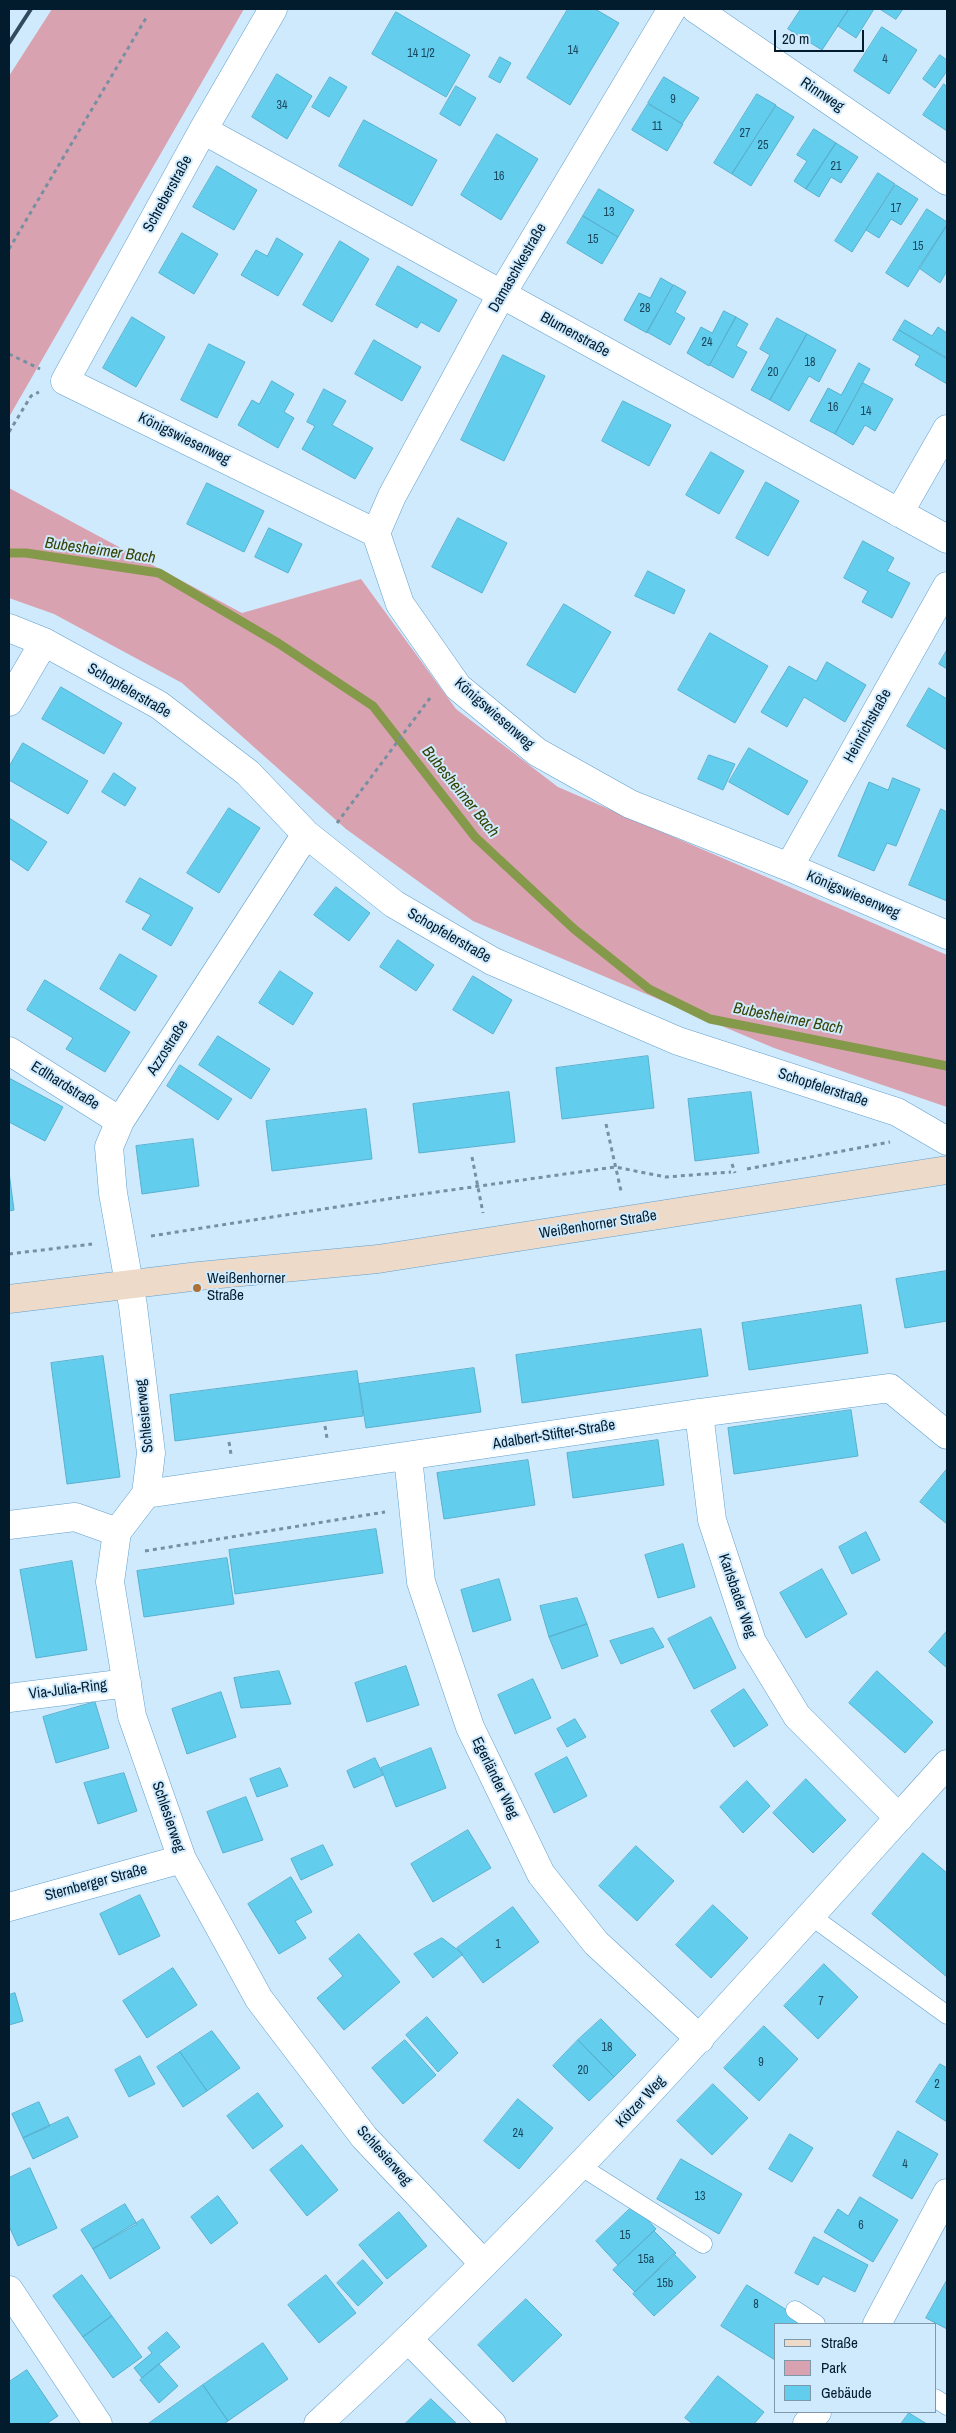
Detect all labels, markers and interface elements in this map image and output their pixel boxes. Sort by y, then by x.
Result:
scale bar [776,20,866,52]
text: 20 m [782,28,809,49]
house number: 14 [568,44,578,58]
house number: 14 1/2 [407,47,435,61]
house number: 4 [882,53,888,67]
street label: Rinnweg [797,74,847,116]
house number: 9 [670,93,676,107]
house number: 34 [277,99,287,113]
house number: 11 [652,120,662,134]
house number: 27 [740,127,750,141]
house number: 25 [758,139,768,153]
street label: Schreberstraße [140,153,196,235]
house number: 21 [831,160,841,174]
house number: 16 [494,170,504,184]
house number: 17 [891,202,901,216]
house number: 13 [604,206,614,220]
street label: Damaschkestraße [485,220,551,316]
house number: 15 [588,233,598,247]
house number: 15 [913,240,923,254]
house number: 28 [640,302,650,316]
street label: Blumenstraße [537,309,613,361]
house number: 24 [702,336,712,350]
house number: 18 [805,356,815,370]
house number: 20 [768,366,778,380]
house number: 16 [828,401,838,415]
house number: 14 [861,405,871,419]
street label: Königswiesenweg [135,409,233,469]
water label: Bubesheimer Bach [43,534,157,568]
street label: Schopfelerstraße [84,660,174,722]
street label: Königswiesenweg [450,674,538,754]
street label: Heinrichstraße [840,686,896,766]
water label: Bubesheimer Bach [417,743,503,841]
street label: Königswiesenweg [804,867,902,923]
street label: Schopfelerstraße [404,905,494,967]
water label: Bubesheimer Bach [731,999,845,1039]
street label: Azzostraße [144,1017,192,1079]
street label: Edlhardstraße [27,1058,103,1114]
street label: Schopfelerstraße [776,1065,870,1111]
street label: Weißenhorner Straße [538,1207,658,1243]
place label: Weißenhorner Straße [207,1270,285,1305]
marker: Weißenhorner Straße [191,1282,203,1294]
street label: Schlesierweg [132,1378,158,1454]
street label: Adalbert-Stifter-Straße [491,1416,617,1454]
street label: Karlsbader Weg [714,1551,760,1641]
street label: Via-Julia-Ring [28,1676,108,1704]
street label: Egerländer Weg [467,1734,523,1822]
street label: Schlesierweg [147,1779,189,1855]
street label: Sternberger Straße [43,1861,149,1905]
house number: 1 [495,1938,501,1952]
house number: 7 [818,1995,824,2009]
house number: 18 [602,2041,612,2055]
house number: 9 [758,2056,764,2070]
house number: 20 [578,2064,588,2078]
street label: Kötzer Weg [613,2072,669,2132]
house number: 2 [934,2078,940,2092]
street label: Schlesierweg [353,2123,415,2189]
house number: 24 [513,2127,523,2141]
house number: 4 [902,2158,908,2172]
house number: 13 [695,2190,705,2204]
house number: 6 [858,2219,864,2233]
house number: 15 [620,2229,630,2243]
house number: 15a [638,2253,654,2267]
house number: 15b [657,2277,673,2291]
house number: 8 [753,2298,759,2312]
legend [774,2323,936,2413]
text: Straße [821,2332,858,2353]
text: Park [821,2357,846,2378]
text: Gebäude [821,2382,872,2403]

